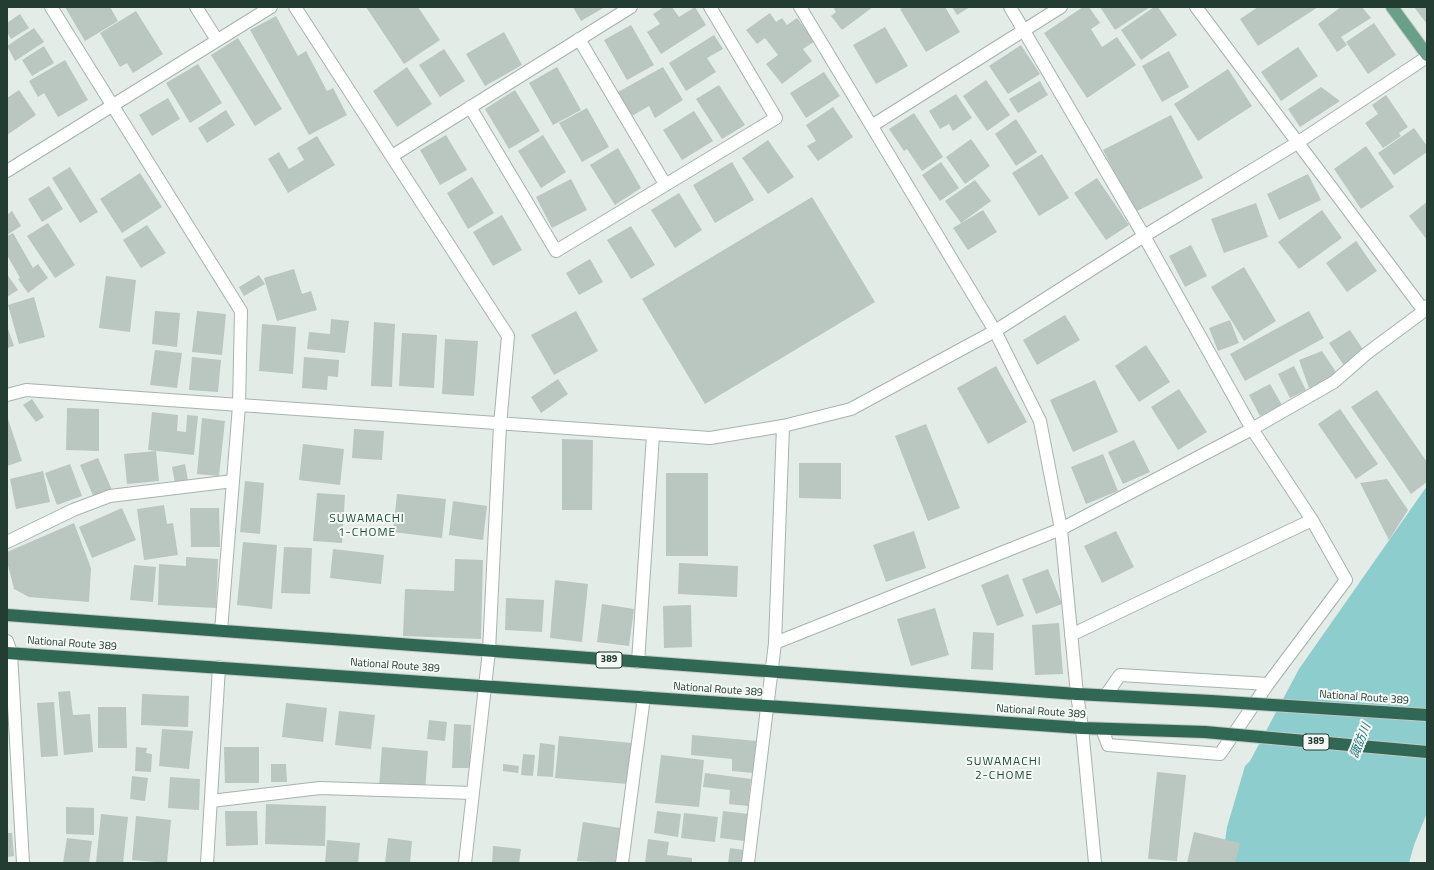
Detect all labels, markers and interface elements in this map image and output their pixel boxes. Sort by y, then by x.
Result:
district label: SUWAMACHI 1-CHOME [329,512,405,540]
street label: National Route 389 [27,634,117,654]
road number: 389 [596,652,622,668]
street label: National Route 389 [350,656,440,676]
street label: National Route 389 [673,680,763,700]
street label: National Route 389 [1319,688,1409,708]
street label: National Route 389 [996,702,1086,722]
water label: 諏訪川 [1348,722,1374,760]
road number: 389 [1303,734,1329,750]
district label: SUWAMACHI 2-CHOME [966,755,1042,783]

